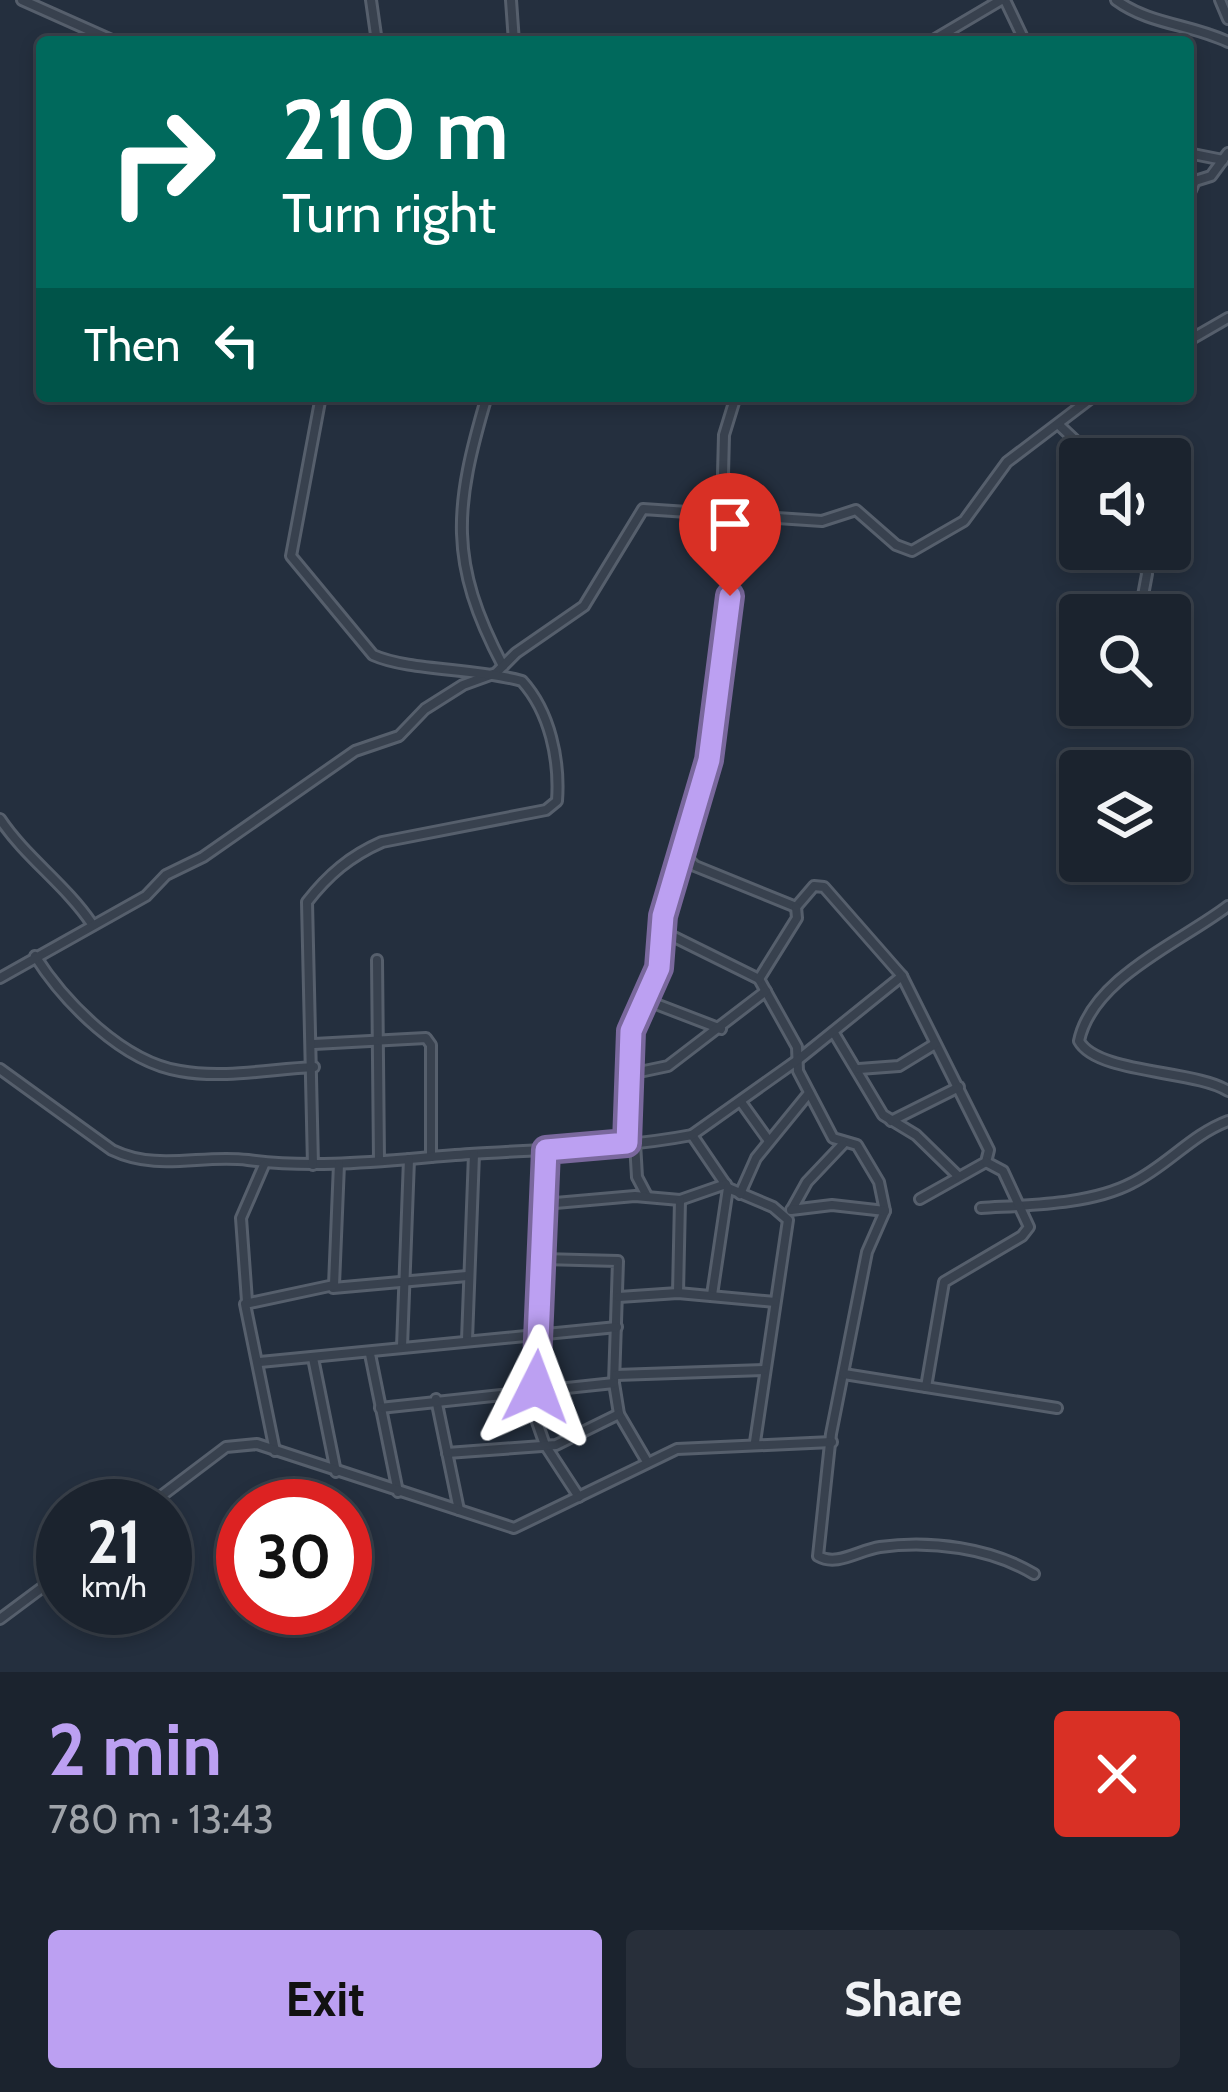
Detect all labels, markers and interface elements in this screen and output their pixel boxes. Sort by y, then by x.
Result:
text: 210 m [282,78,509,180]
icon: right [84,84,240,240]
text: Turn right [282,180,496,246]
icon: left [204,312,270,378]
text: Then [84,318,180,372]
map controls [1059,438,1191,882]
button: sound [1059,438,1191,570]
pin [679,473,781,596]
icon: arrive [697,491,763,557]
button: search [1059,594,1191,726]
button: layers [1059,750,1191,882]
position arrow [473,1324,599,1450]
speed limit sign: 30 [216,1479,372,1635]
text: 21 [87,1505,141,1578]
text: km/h [81,1568,147,1605]
text: 2 min [48,1706,222,1793]
button: close [1054,1711,1180,1837]
text: 780 m · 13:43 [48,1795,274,1843]
button: Exit [48,1930,602,2068]
button: Share [626,1930,1180,2068]

